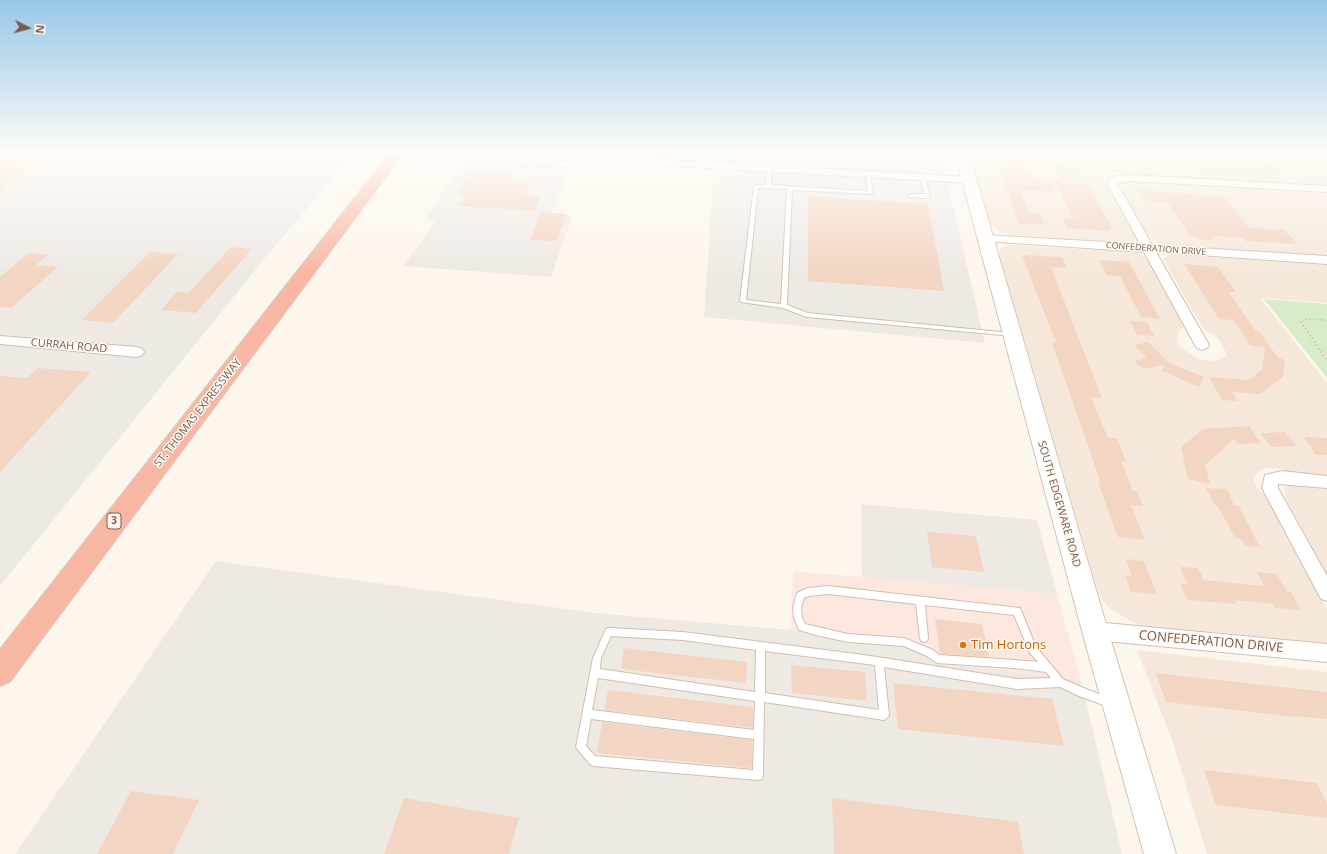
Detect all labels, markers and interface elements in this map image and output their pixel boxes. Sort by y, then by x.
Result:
north arrow [8,8,48,48]
text: N [33,24,48,35]
street label: CONFEDERATION DRIVE [1106,240,1206,258]
street label: CURRAH ROAD [30,336,108,356]
street label: ST. THOMAS EXPRESSWAY [152,356,244,470]
street label: SOUTH EDGEWARE ROAD [1035,439,1083,569]
road number: 3 [107,513,121,529]
street label: CONFEDERATION DRIVE [1138,628,1284,656]
place label: Tim Hortons [971,637,1046,653]
marker: Tim Hortons [958,640,968,650]

